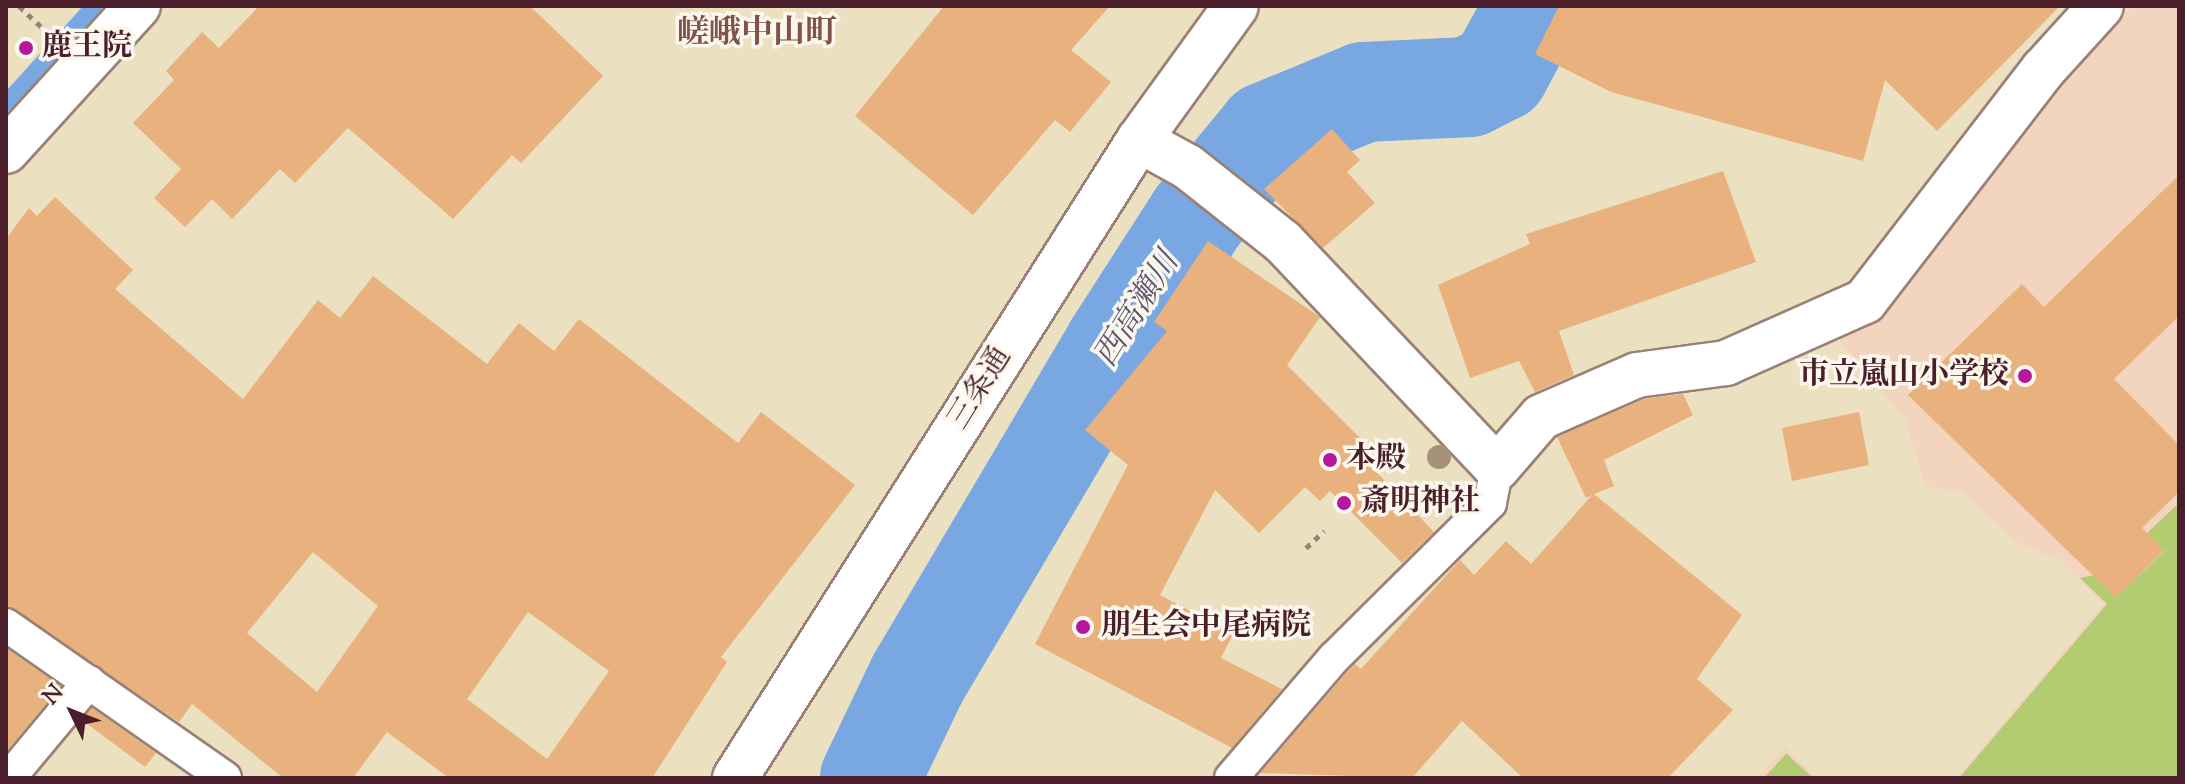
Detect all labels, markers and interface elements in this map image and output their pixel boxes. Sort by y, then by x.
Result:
district label: 嵯峨中山町 [677,15,837,53]
place label: 鹿王院 [42,30,132,66]
marker: 鹿王院 [17,39,35,57]
water label: 西高瀬川 [1088,246,1188,374]
street label: 三条通 [942,341,1020,437]
place label: 市立嵐山小学校 [1799,358,2009,394]
marker: 市立嵐山小学校 [2016,367,2034,385]
place label: 本殿 [1346,442,1406,478]
marker: 本殿 [1321,451,1339,469]
place label: 斎明神社 [1360,485,1480,521]
marker: 斎明神社 [1335,494,1353,512]
place label: 朋生会中尾病院 [1101,609,1311,645]
marker: 朋生会中尾病院 [1072,616,1094,638]
north arrow [32,672,112,752]
text: N [37,678,72,713]

